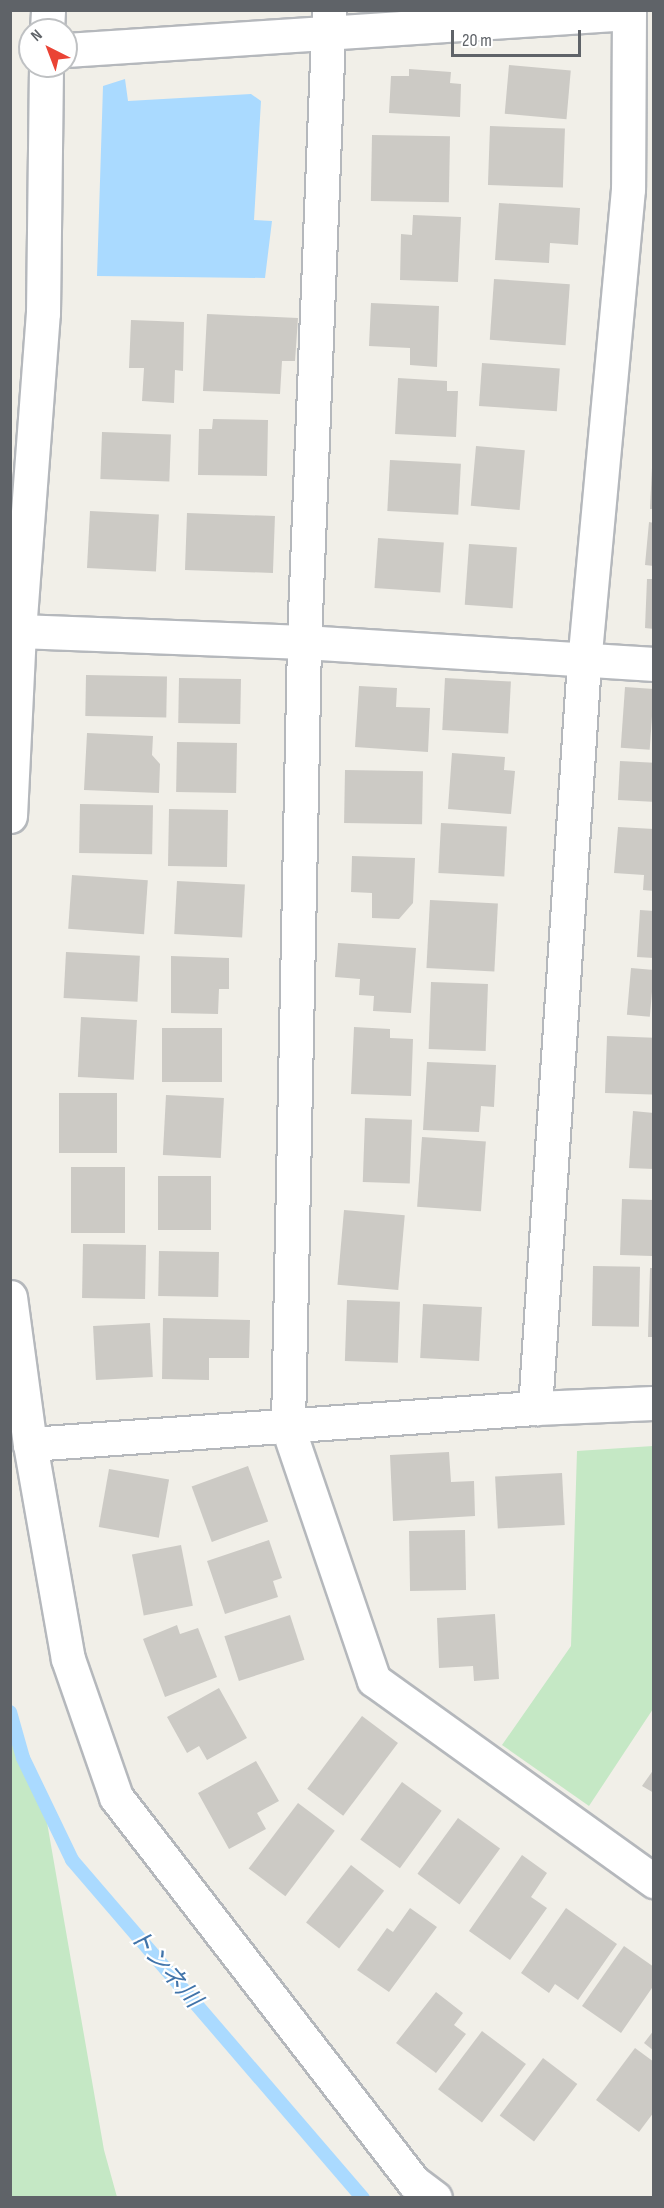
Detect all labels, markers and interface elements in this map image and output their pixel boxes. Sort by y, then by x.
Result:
north arrow [18,18,78,78]
scale bar [454,18,584,56]
text: N [27,26,46,46]
text: 20 m [462,30,492,51]
water label: トンネ川 [123,1922,207,2014]

